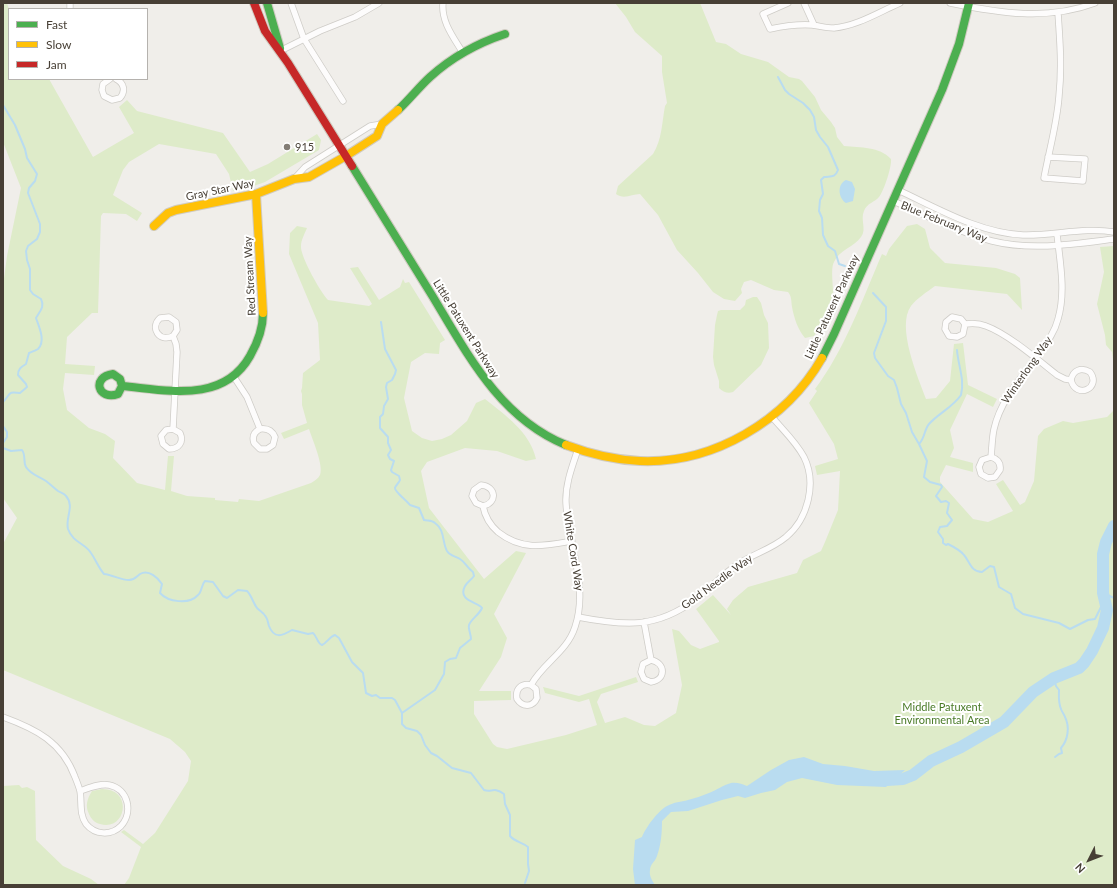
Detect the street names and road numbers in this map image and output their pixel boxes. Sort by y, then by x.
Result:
street label: Gray Star Way [185,176,255,204]
street label: Blue February Way [899,199,989,245]
street label: Red Stream Way [241,236,259,316]
street label: Little Patuxent Parkway [802,253,862,361]
street label: Little Patuxent Parkway [430,277,502,381]
street label: Winterlong Way [999,334,1055,406]
street label: White Cord Way [560,510,586,592]
street label: Gold Needle Way [679,552,755,612]

